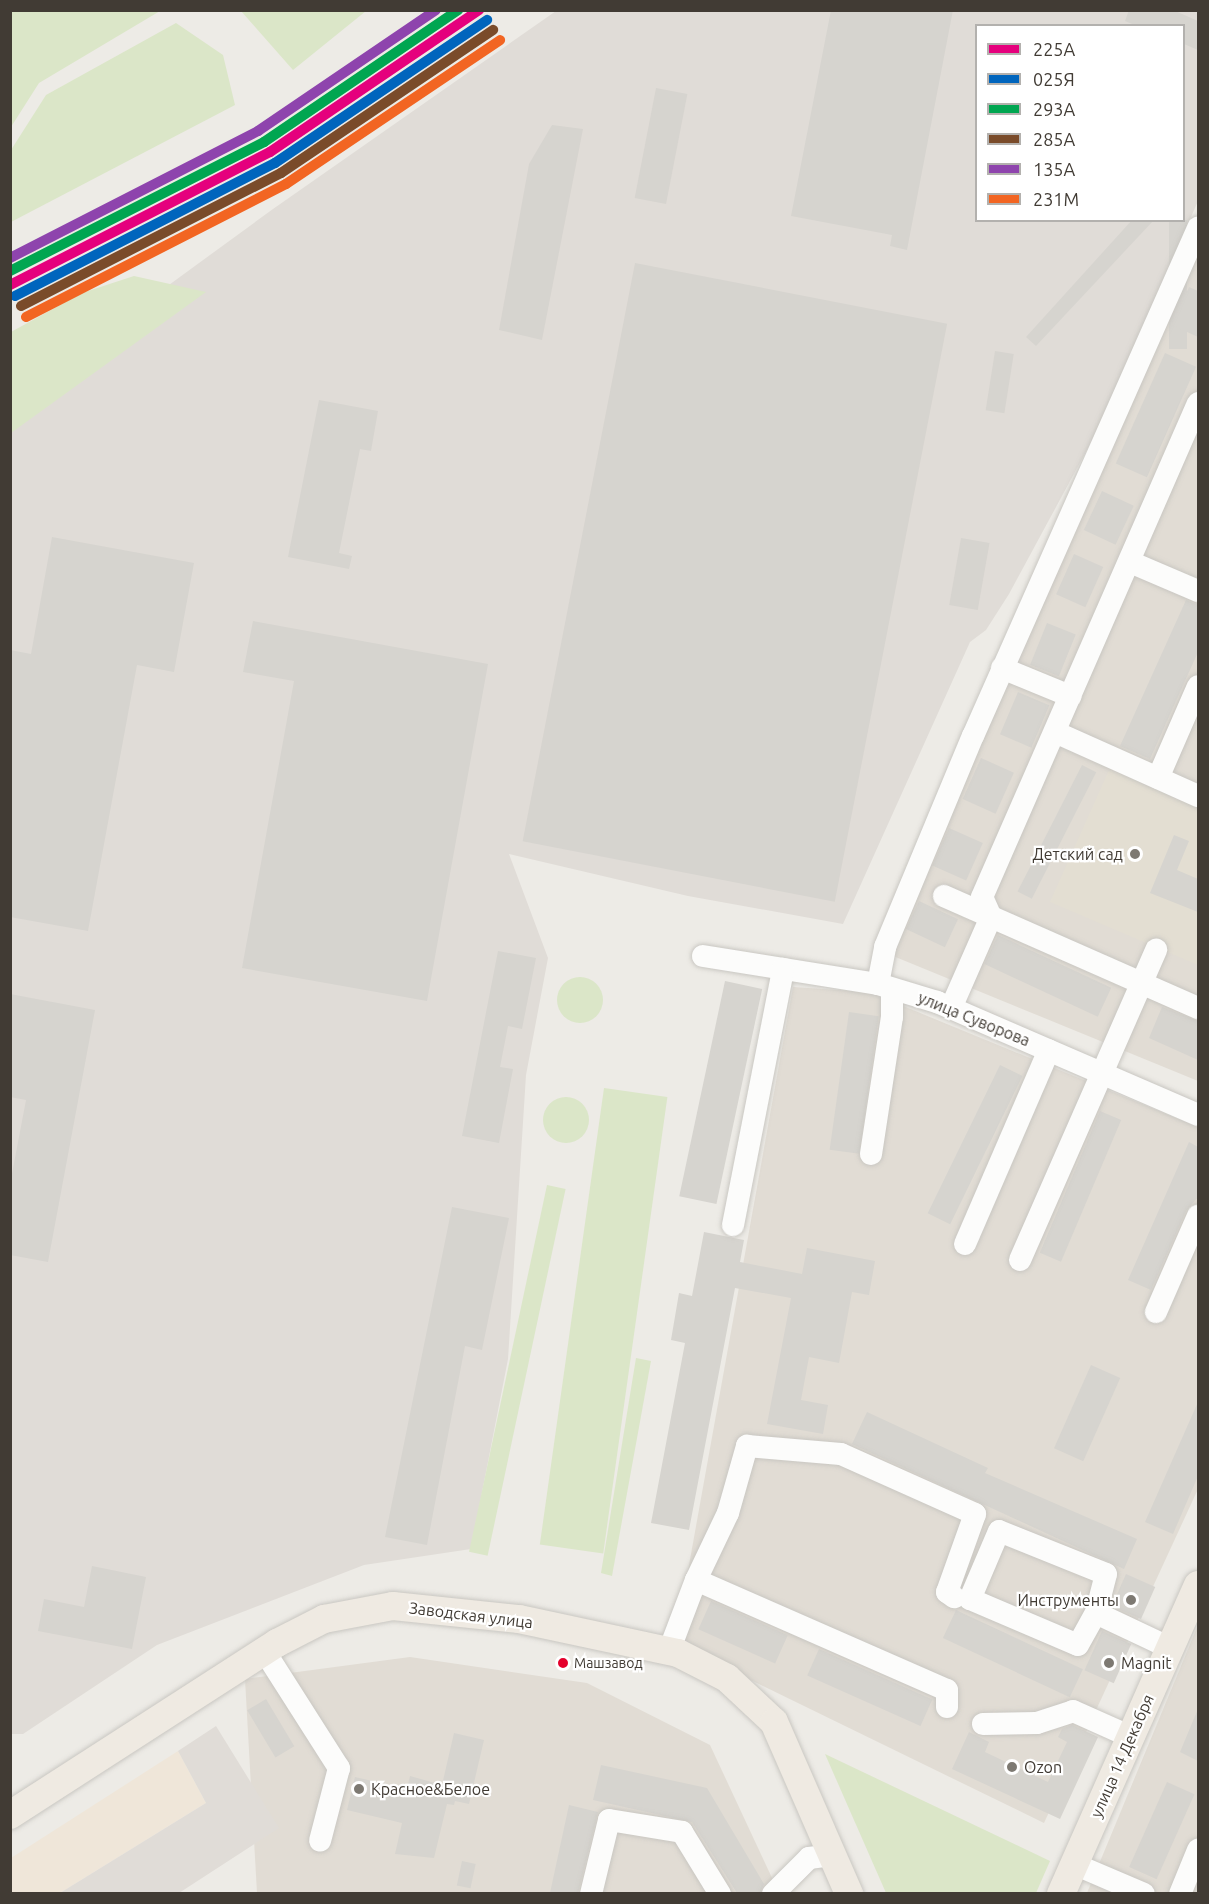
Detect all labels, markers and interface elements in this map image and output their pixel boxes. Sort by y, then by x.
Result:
legend [975,24,1185,222]
text: 225А [1033,39,1075,59]
text: 025Я [1033,69,1075,89]
text: 293А [1033,99,1075,119]
text: 285А [1033,129,1075,149]
text: 135А [1033,159,1075,179]
text: 231М [1033,189,1079,209]
place label: Детский сад [1033,844,1123,864]
marker: Детский сад [1128,847,1142,861]
street label: улица Суворова [915,988,1033,1050]
place label: Инструменты [1018,1590,1119,1610]
marker: Инструменты [1124,1593,1138,1607]
street label: Заводская улица [408,1598,534,1632]
place label: Magnit [1121,1653,1172,1673]
place label: Машзавод [574,1655,643,1671]
marker: Magnit [1102,1656,1116,1670]
marker: Машзавод [557,1657,569,1669]
street label: улица 14 Декабря [1086,1691,1158,1821]
place label: Ozon [1024,1757,1062,1777]
marker: Ozon [1005,1760,1019,1774]
place label: Красное&Белое [371,1779,490,1799]
marker: Красное&Белое [352,1782,366,1796]

